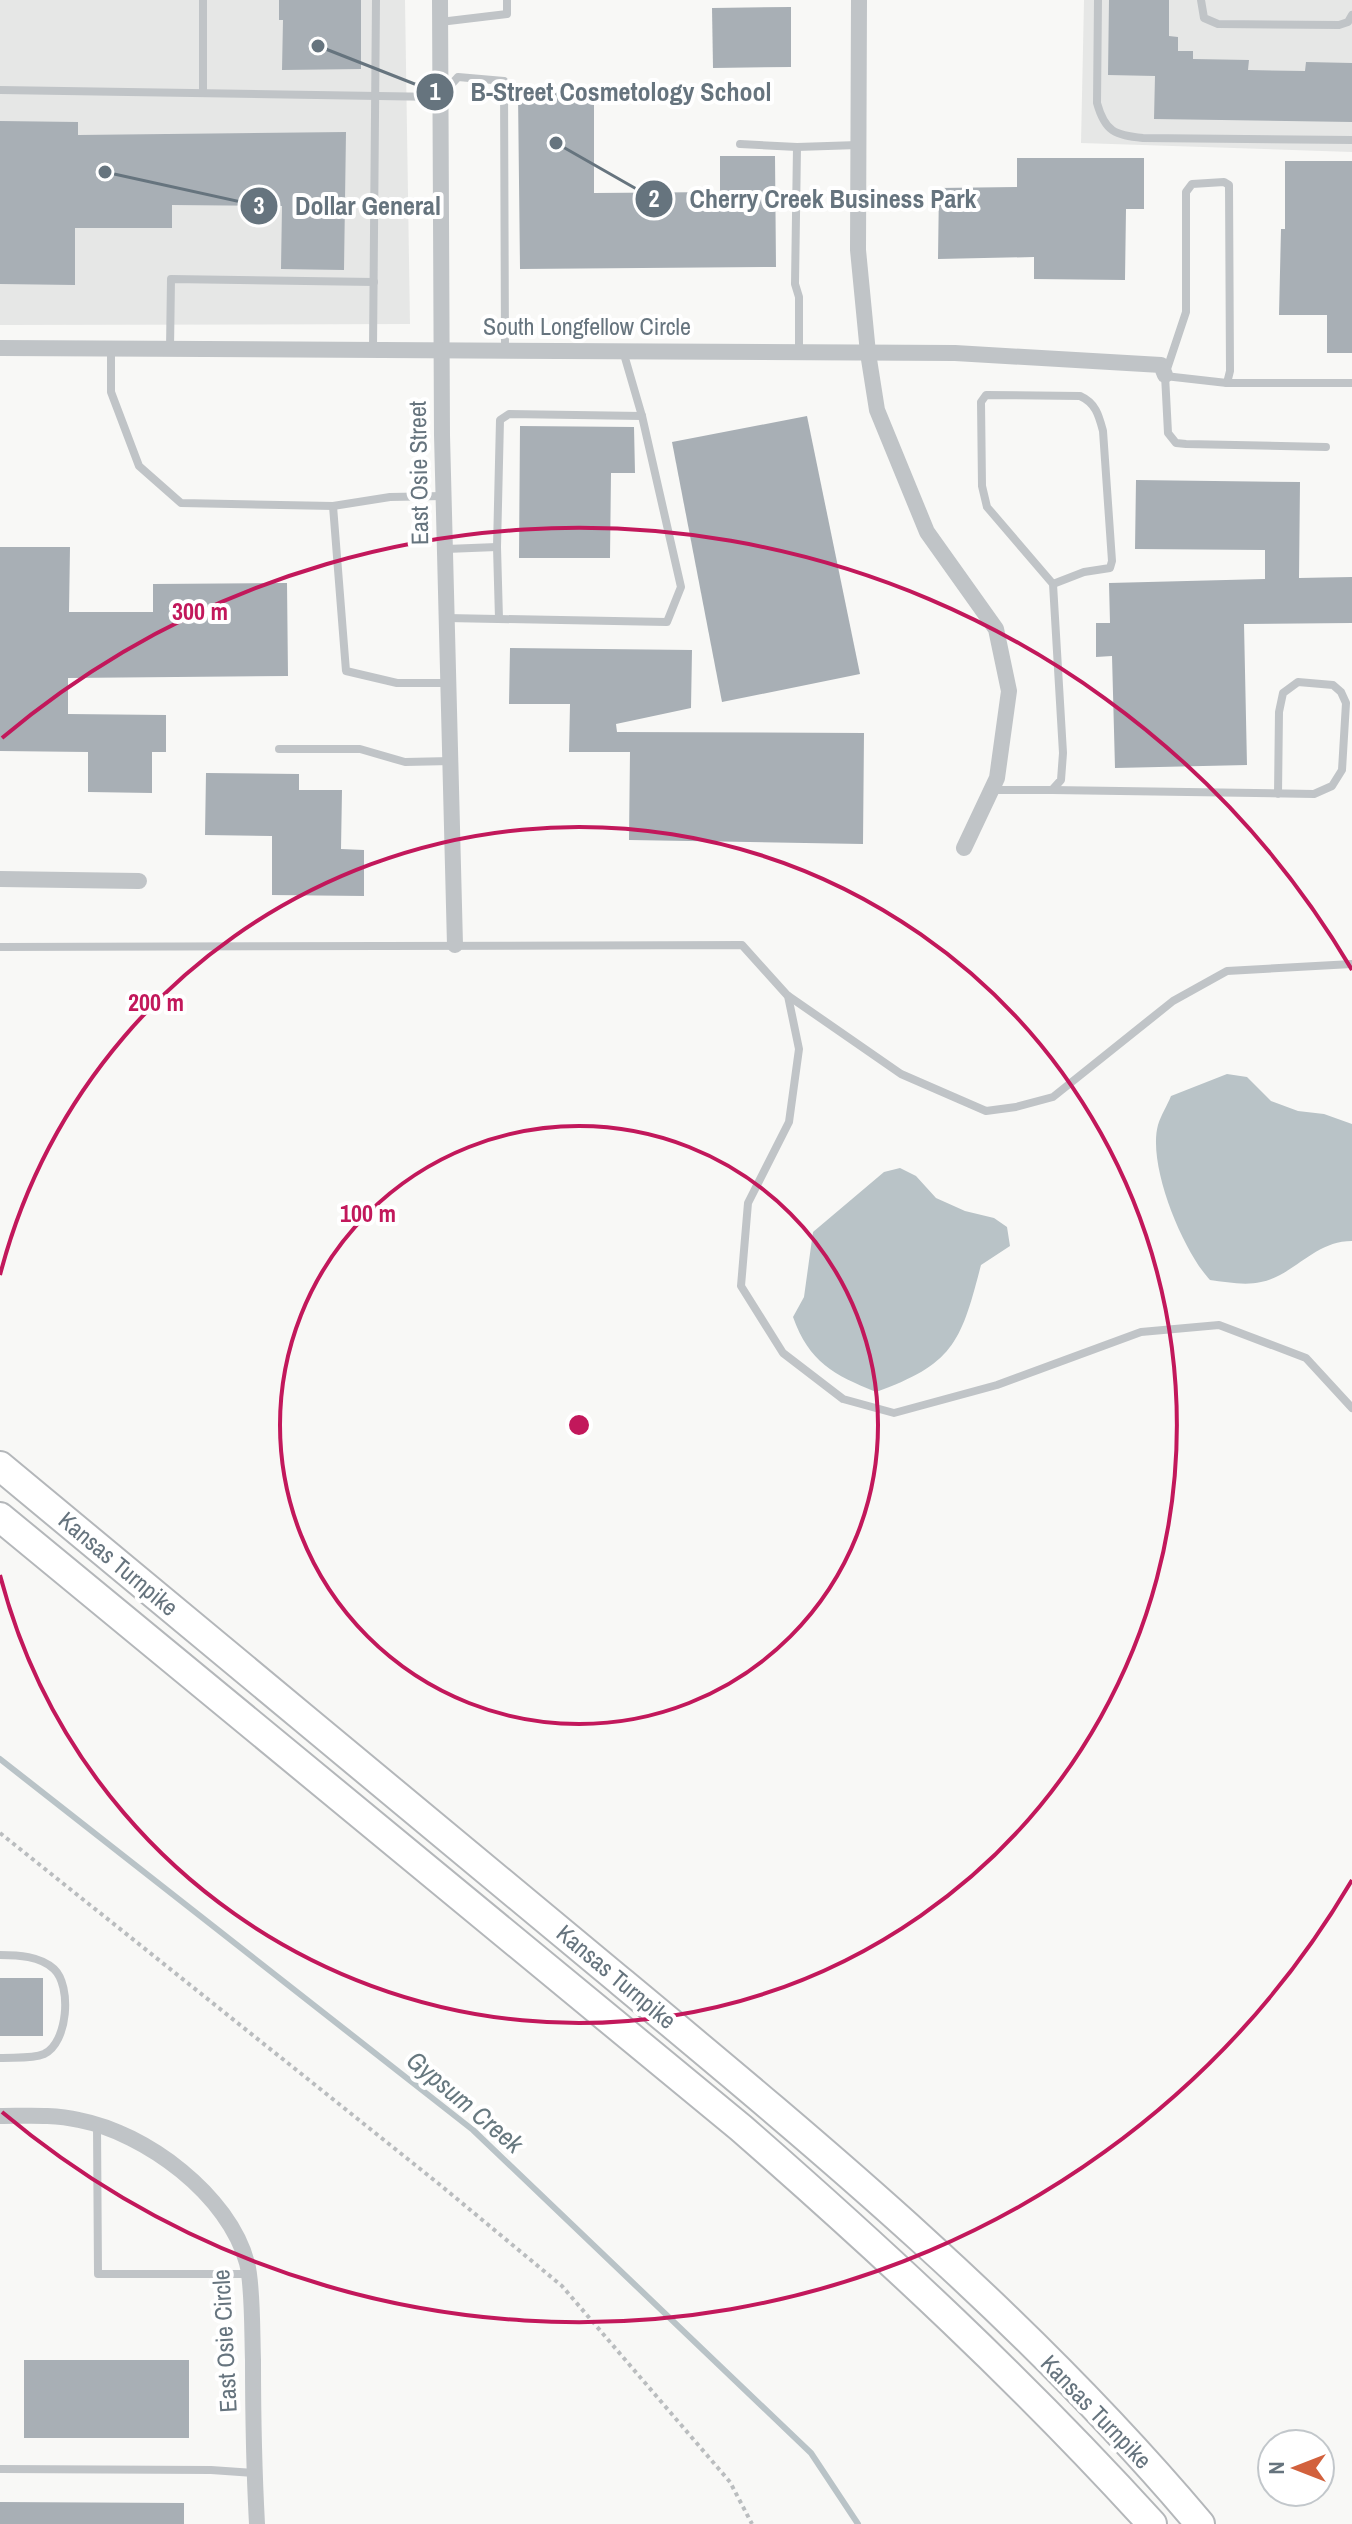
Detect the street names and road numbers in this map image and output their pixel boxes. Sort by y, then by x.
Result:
street label: South Longfellow Circle [483,310,691,342]
street label: East Osie Street [401,400,435,545]
street label: Kansas Turnpike [52,1504,185,1623]
street label: Kansas Turnpike [550,1917,683,2036]
street label: East Osie Circle [204,2269,244,2413]
street label: Kansas Turnpike [1034,2347,1159,2475]

